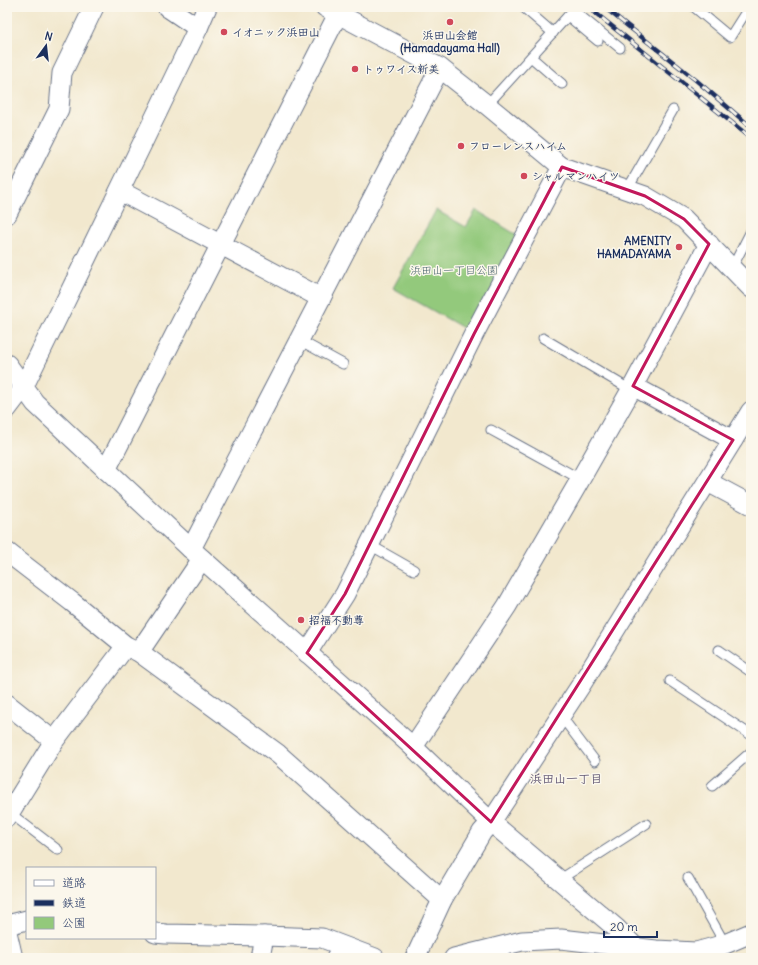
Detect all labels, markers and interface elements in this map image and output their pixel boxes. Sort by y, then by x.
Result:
marker: 浜田山会館 (Hamadayama Hall) [445,17,455,27]
place label: イオニック浜田山 [232,25,320,39]
north arrow [26,26,66,66]
marker: イオニック浜田山 [219,27,229,37]
place label: 浜田山会館 (Hamadayama Hall) [400,28,500,56]
text: N [43,29,54,44]
place label: トゥワイス新美 [363,62,439,76]
marker: トゥワイス新美 [350,64,360,74]
place label: フローレンスハイム [469,139,567,153]
marker: フローレンスハイム [456,141,466,151]
place label: シャルマンハイツ [532,169,620,183]
marker: シャルマンハイツ [519,171,529,181]
place label: AMENITY HAMADAYAMA [597,234,672,261]
marker: AMENITY HAMADAYAMA [674,242,684,252]
park label: 浜田山一丁目公園 [410,263,498,277]
place label: 招福不動尊 [309,613,364,627]
marker: 招福不動尊 [296,615,306,625]
district label: 浜田山一丁目 [530,771,602,786]
legend [26,867,156,939]
text: 道路 [62,875,86,890]
text: 鉄道 [62,895,86,910]
scale bar [604,913,657,939]
text: 公園 [62,915,86,930]
text: 20 m [610,919,638,934]

